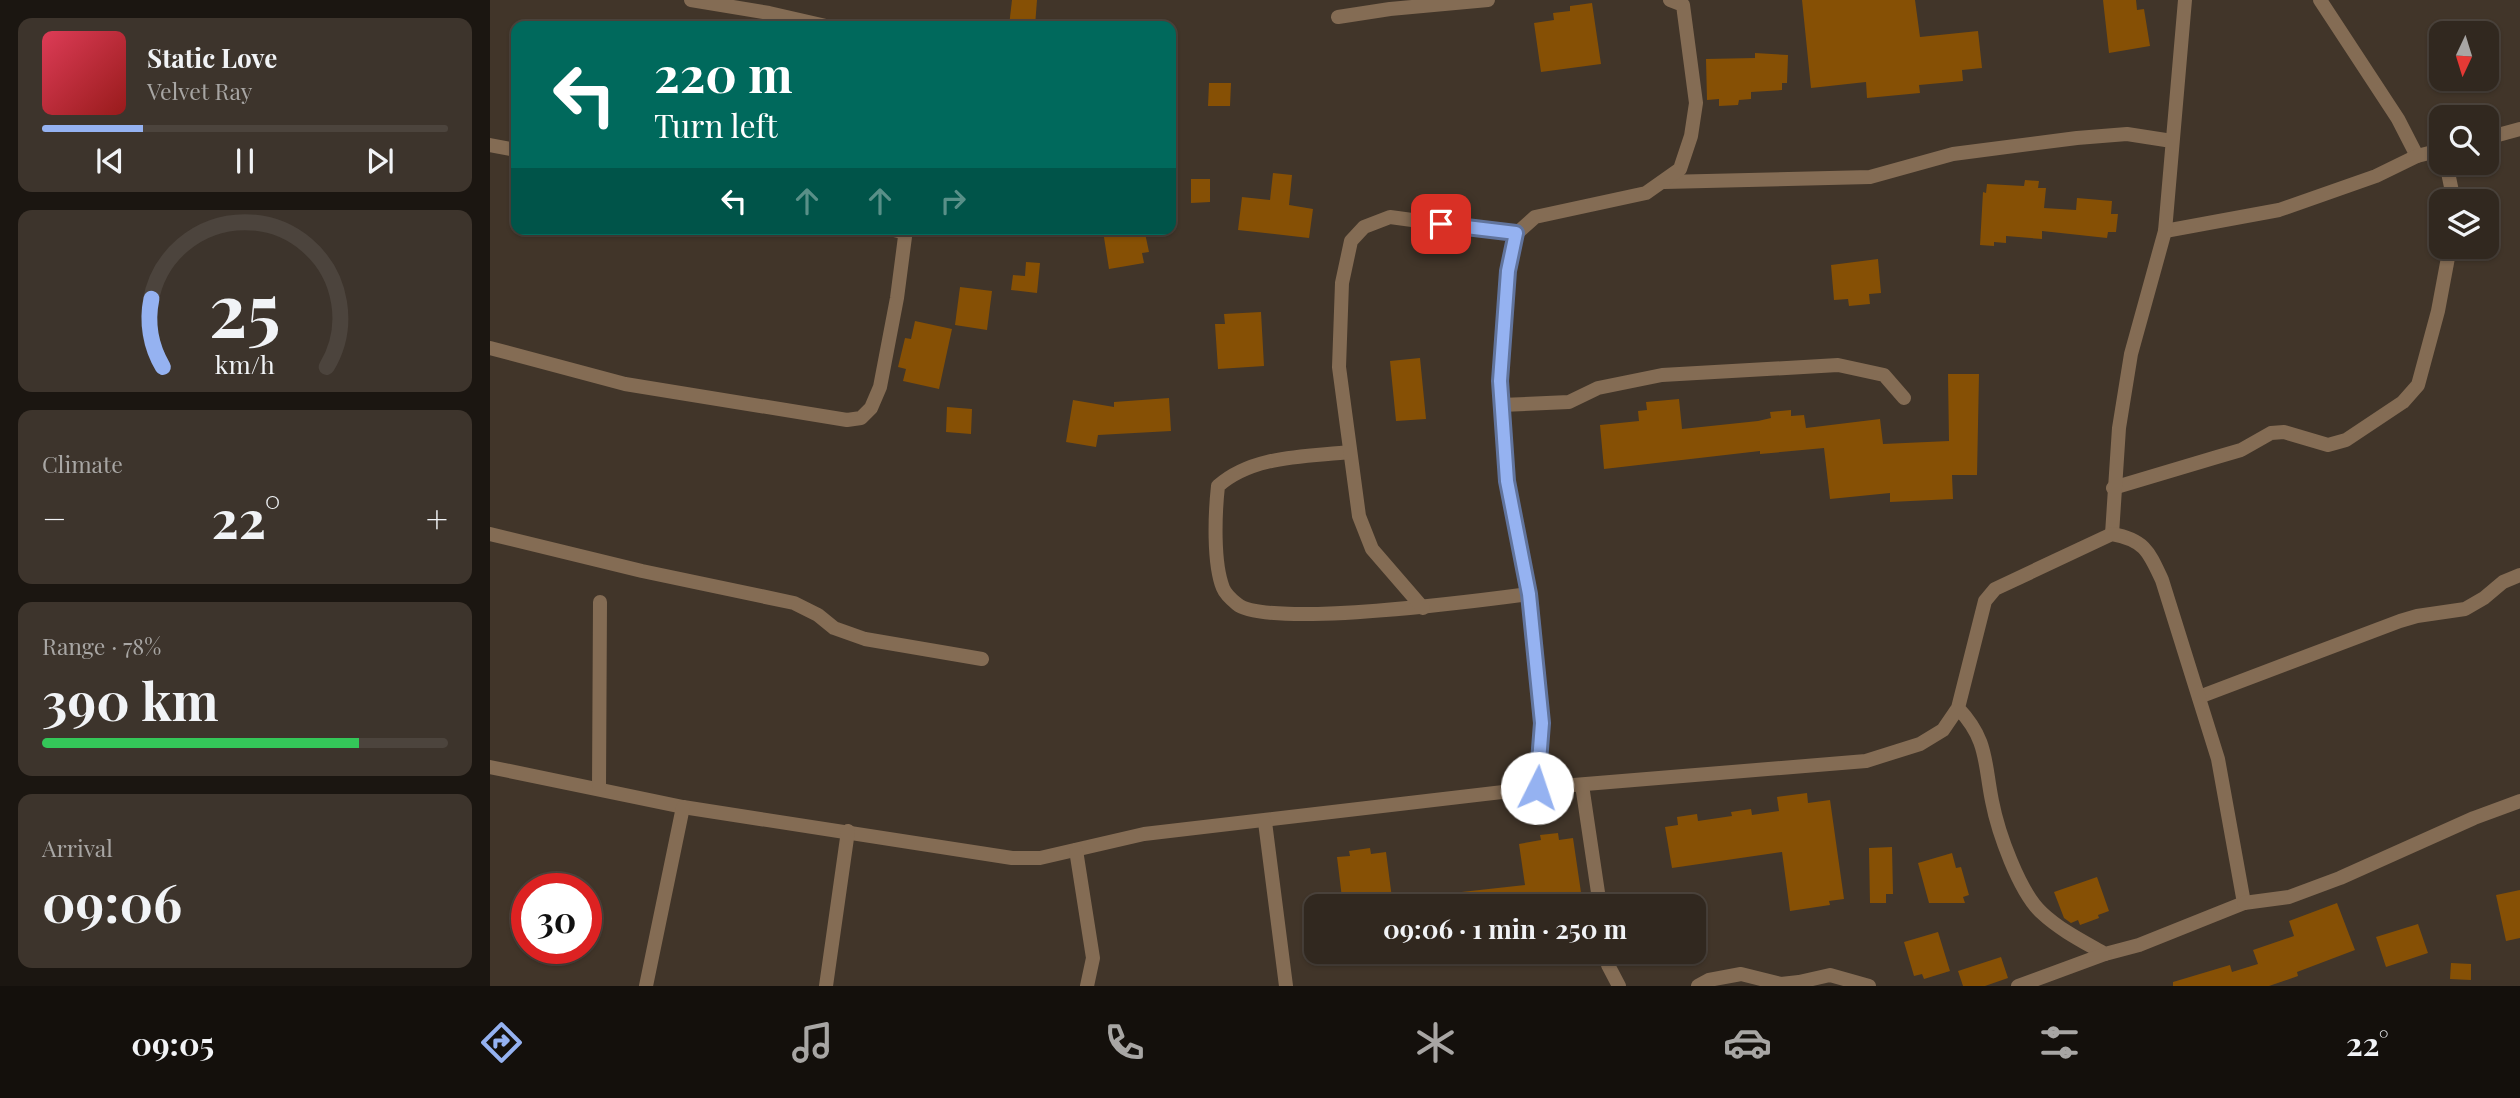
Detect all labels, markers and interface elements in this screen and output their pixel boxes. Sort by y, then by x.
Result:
north arrow [2429,21,2499,91]
map controls [2429,21,2499,259]
text: Static Love [147,40,277,75]
text: 220 m [654,40,793,105]
icon: left [539,49,630,140]
text: Velvet Ray [147,75,252,106]
text: Turn left [654,103,778,146]
button: search [2429,105,2499,175]
icon: previous [91,142,129,180]
icon: pause [226,142,264,180]
icon: next [361,142,399,180]
icon: left [715,182,753,220]
icon: ahead [788,182,826,220]
icon: ahead [861,182,899,220]
icon: right [934,182,972,220]
button: layers [2429,189,2499,259]
pin [1411,194,1471,254]
icon: arrive [1422,205,1460,243]
text: 25 [209,258,281,355]
text: km/h [215,347,275,380]
text: Climate [42,448,123,479]
text: 22° [212,483,281,552]
text: − [42,492,67,543]
text: + [426,492,448,543]
text: Range · 78% [42,630,161,661]
text: 390 km [42,665,219,734]
position arrow [1500,751,1574,825]
text: Arrival [42,832,113,863]
text: 09:06 [42,867,182,936]
speed limit sign: 30 [511,873,602,964]
text: 09:06 · 1 min · 250 m [1383,911,1627,946]
icon: directions [477,1018,526,1067]
icon: music [788,1018,837,1067]
icon: phone [1100,1018,1149,1067]
icon: climate [1411,1018,1460,1067]
icon: car [1723,1018,1772,1067]
icon: filters [2035,1018,2084,1067]
text: 09:05 [131,1021,214,1064]
text: 22° [2346,1021,2389,1064]

